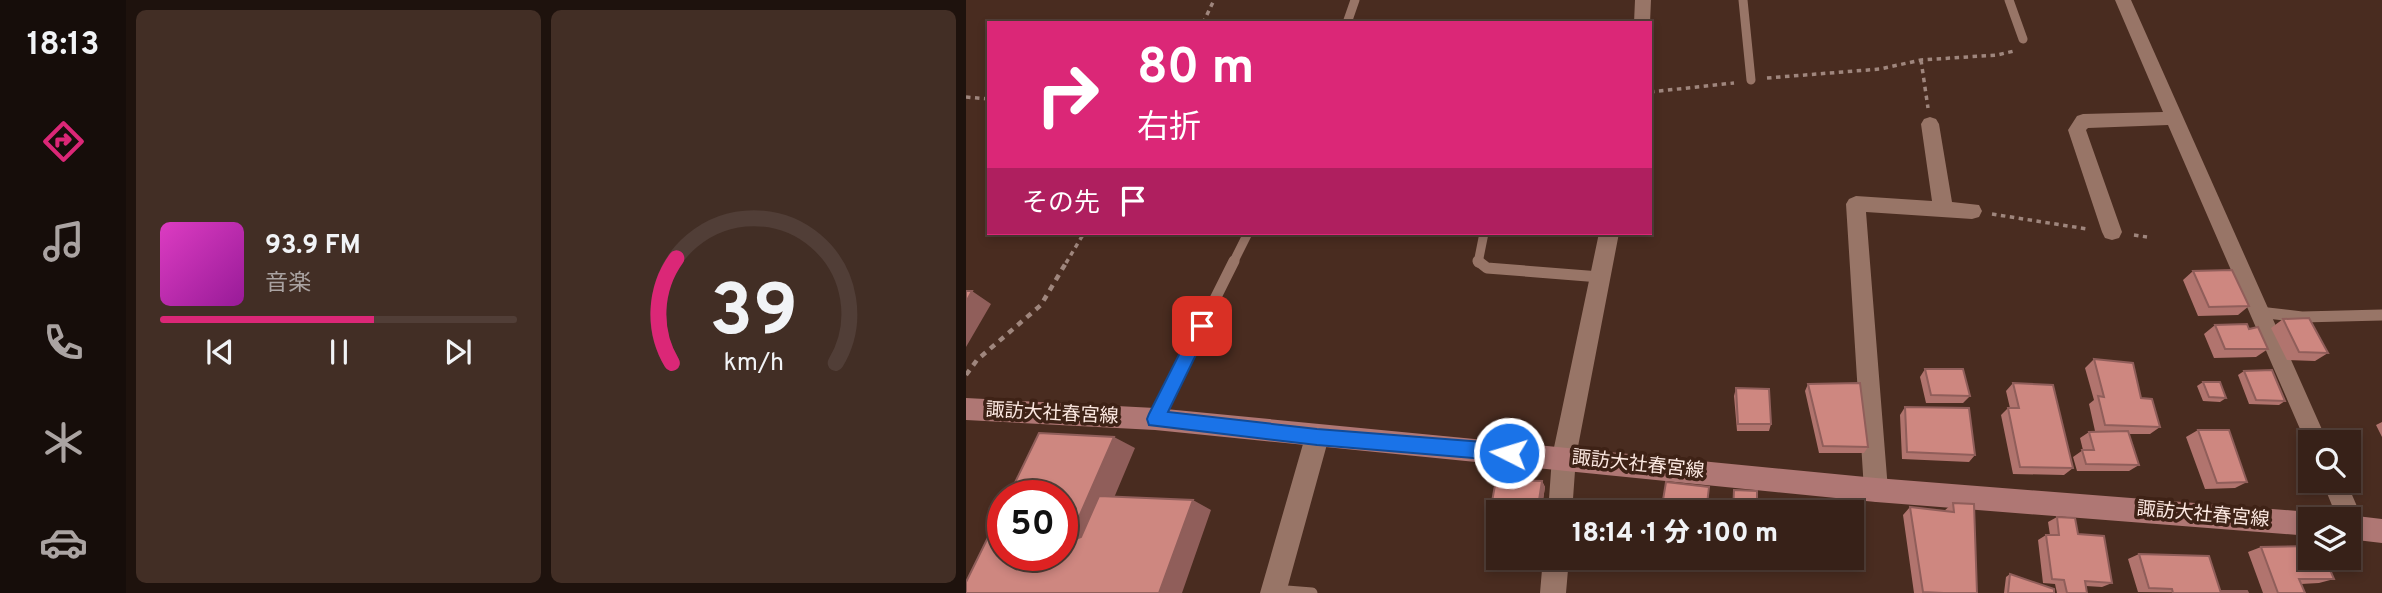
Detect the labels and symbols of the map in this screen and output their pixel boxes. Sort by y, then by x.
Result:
pin [1172,296,1232,356]
street label: 諏訪大社春宮線 [985,399,1119,429]
position arrow [1472,416,1546,490]
street label: 諏訪大社春宮線 [1571,446,1705,484]
speed limit sign: 50 [987,480,1078,571]
street label: 諏訪大社春宮線 [2136,497,2270,533]

